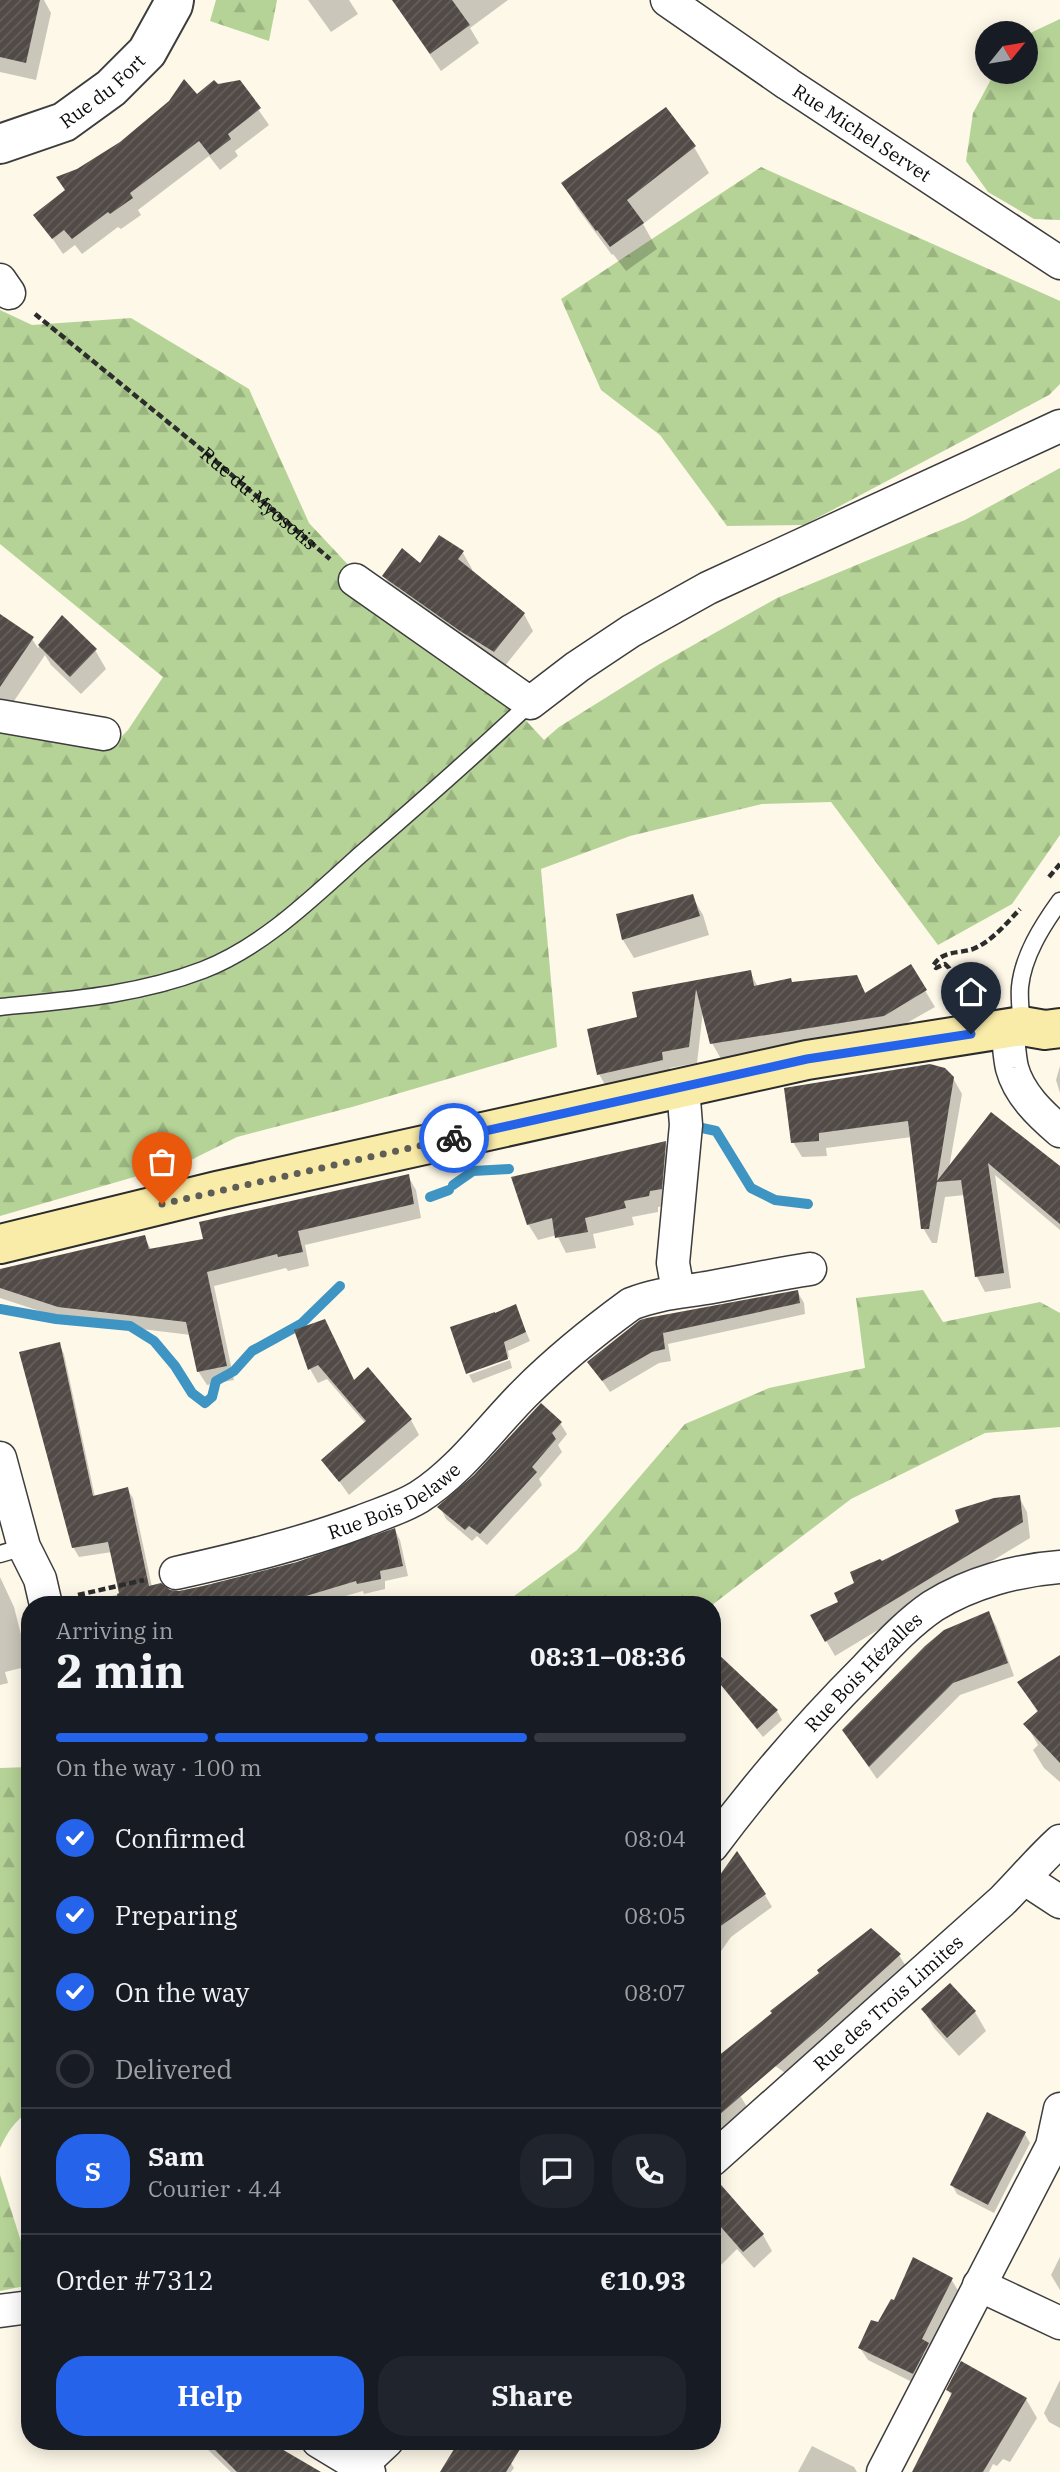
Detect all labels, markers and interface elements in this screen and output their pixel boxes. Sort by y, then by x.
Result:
north arrow [975,21,1038,84]
map controls [975,21,1038,84]
street label: Rue du Fort [55,49,150,133]
street label: Rue Michel Servet [788,79,936,187]
street label: Rue du Myosotis [196,442,322,555]
pin [941,962,1001,1034]
icon: home [952,973,990,1011]
courier [419,1103,489,1173]
icon: bike [435,1119,473,1157]
pin [132,1132,192,1204]
icon: bag [143,1143,181,1181]
street label: Rue Bois Delawe [325,1457,465,1544]
street label: Rue Bois Hézalles [799,1607,927,1737]
text: Arriving in [56,1615,173,1645]
text: 08:31–08:36 [530,1639,686,1673]
text: 2 min [56,1641,185,1701]
text: On the way · 100 m [56,1752,262,1782]
icon: check [56,1819,94,1857]
text: Confirmed [115,1821,246,1855]
text: 08:04 [624,1823,686,1853]
icon: check [56,1896,94,1934]
text: Preparing [115,1898,237,1932]
text: 08:05 [624,1900,686,1930]
street label: Rue des Trois Limites [808,1930,968,2076]
icon: check [56,1973,94,2011]
text: On the way [115,1975,249,2009]
text: 08:07 [624,1977,686,2007]
text: Delivered [115,2052,232,2086]
button: chat [520,2134,594,2208]
button: phone [612,2134,686,2208]
text: Sam [148,2139,204,2173]
text: S [85,2154,101,2188]
text: Courier · 4.4 [148,2173,282,2203]
text: Order #7312 [56,2263,214,2297]
text: €10.93 [600,2263,686,2297]
button: Help [56,2356,364,2436]
button: Share [378,2356,686,2436]

